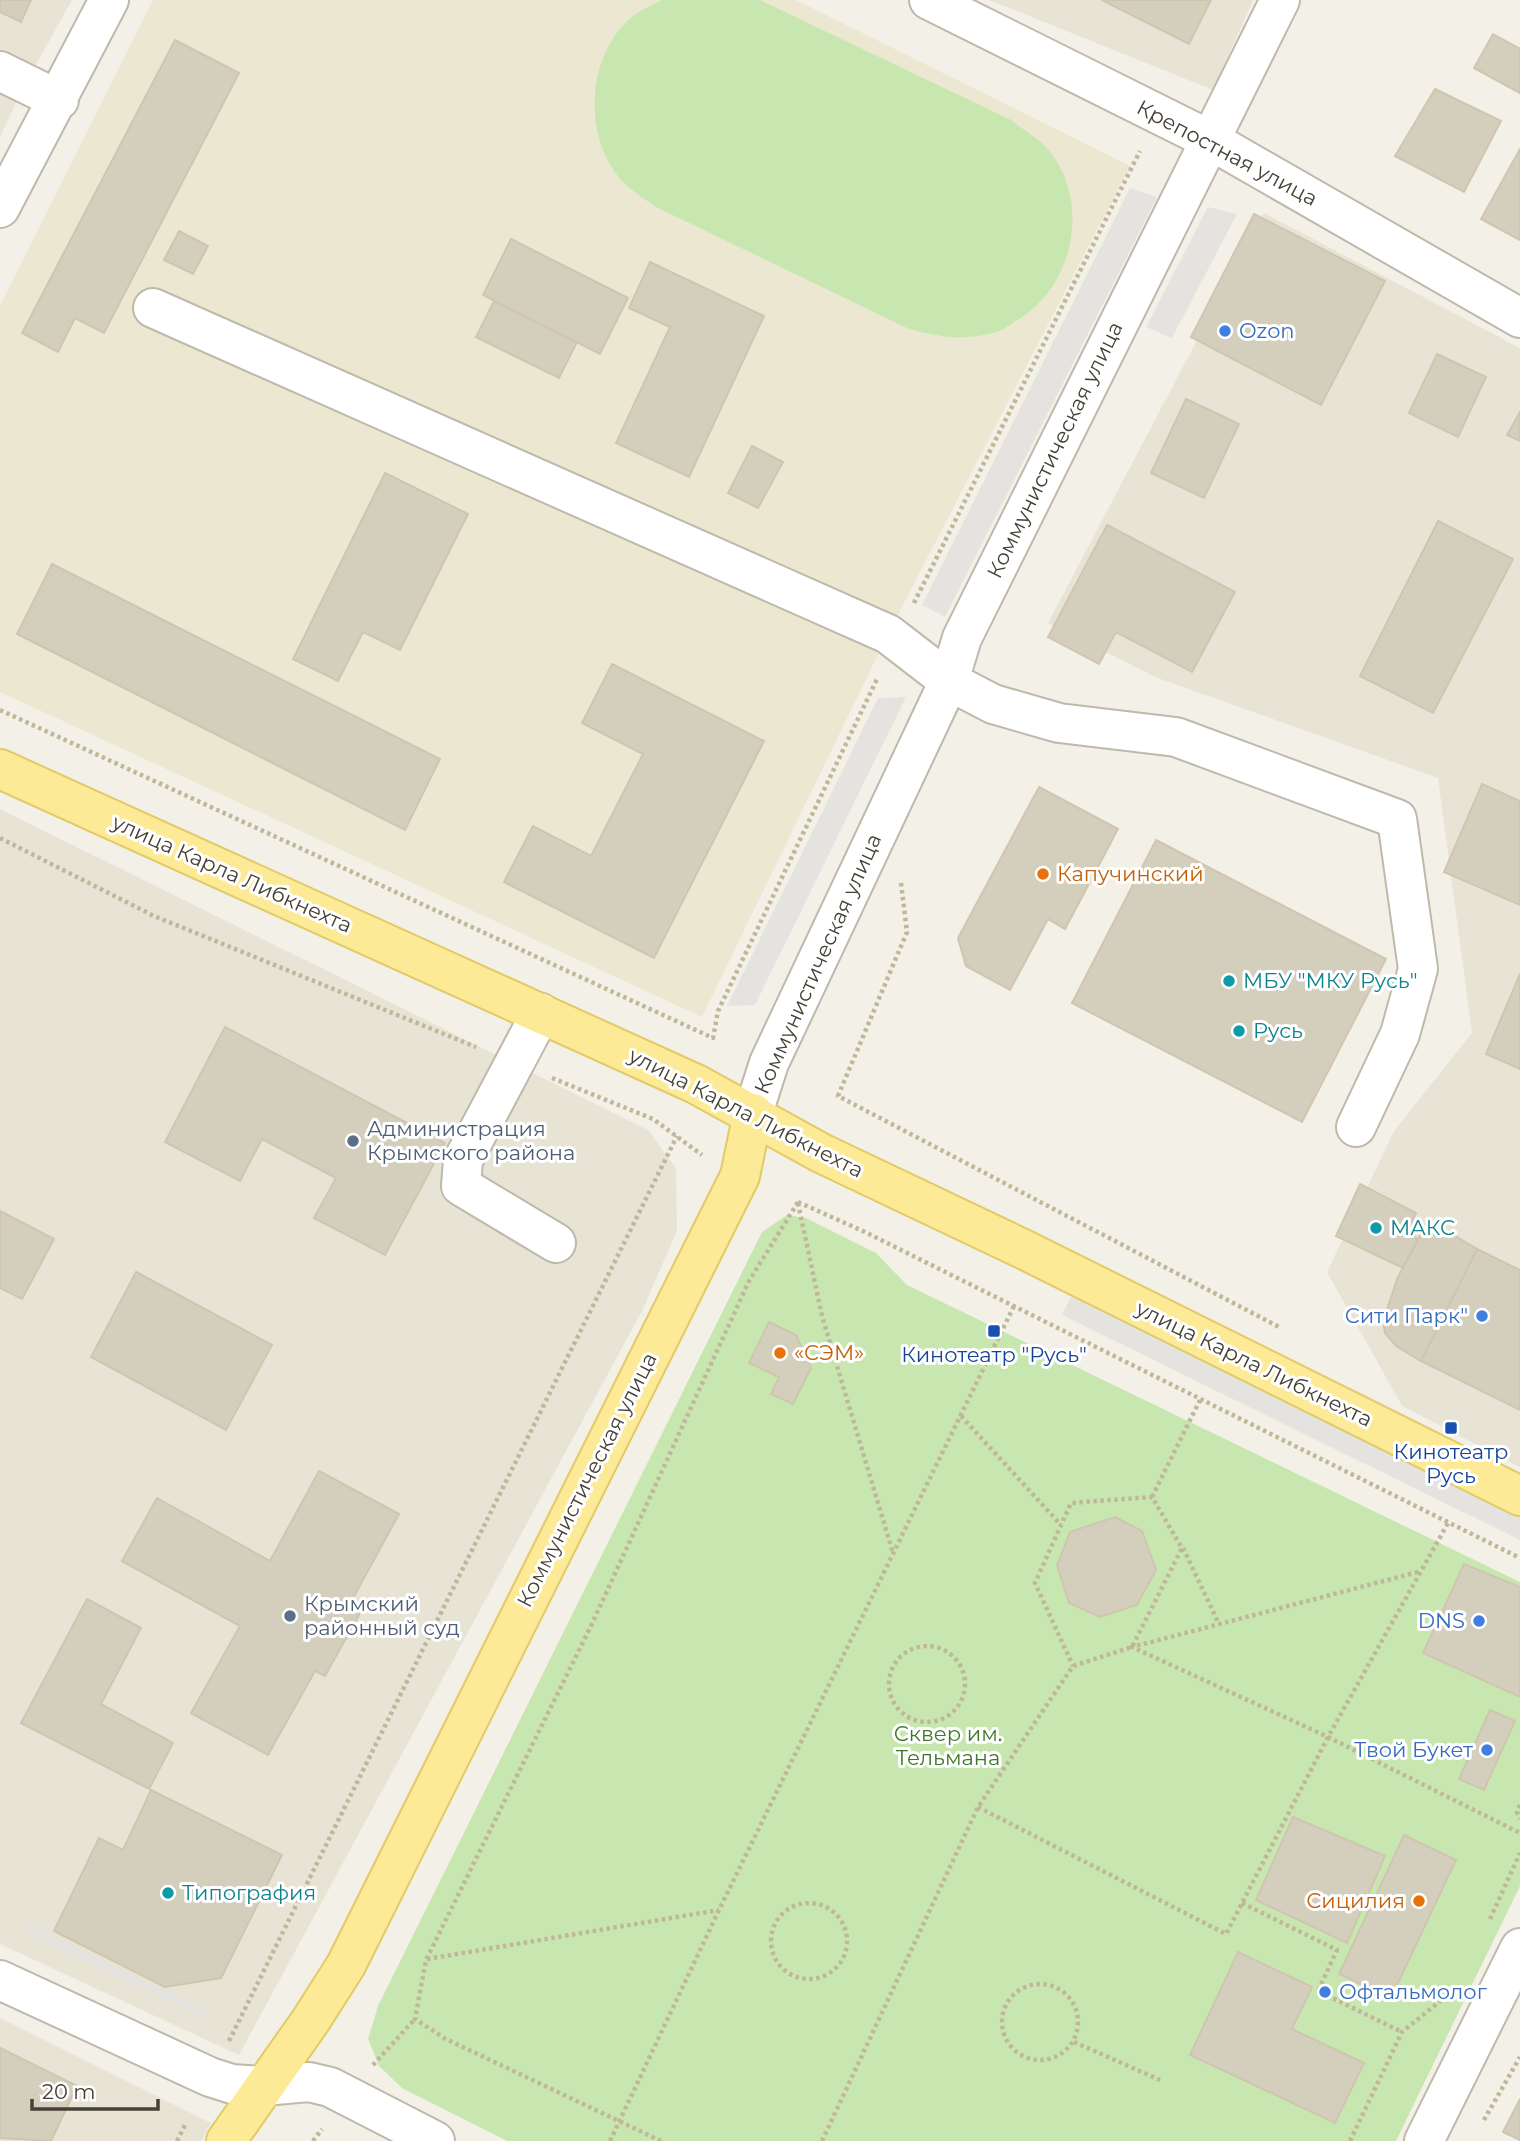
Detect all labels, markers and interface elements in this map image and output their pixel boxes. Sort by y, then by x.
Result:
street label: Крепостная улица [1133,94,1322,211]
street label: Коммунистическая улица [981,317,1128,582]
place label: Ozon [1239,318,1295,343]
marker: Ozon [1217,323,1233,339]
street label: улица Карла Либкнехта [108,809,356,938]
street label: Коммунистическая улица [749,830,886,1098]
place label: Капучинский [1057,861,1204,886]
marker: Капучинский [1035,866,1051,882]
place label: МБУ "МКУ Русь" [1243,968,1418,993]
marker: МБУ "МКУ Русь" [1221,973,1237,989]
place label: Русь [1253,1018,1303,1043]
marker: Русь [1231,1023,1247,1039]
street label: улица Карла Либкнехта [624,1042,868,1183]
place label: Администрация Крымского района [367,1116,575,1165]
marker: Администрация Крымского района [345,1133,361,1149]
place label: МАКС [1390,1215,1455,1240]
marker: МАКС [1368,1220,1384,1236]
street label: улица Карла Либкнехта [1131,1295,1376,1432]
place label: Сити Парк" [1345,1303,1468,1328]
marker: Сити Парк" [1474,1308,1490,1324]
marker: Кинотеатр "Русь" [986,1323,1002,1339]
place label: «СЭМ» [794,1340,864,1365]
place label: Кинотеатр "Русь" [901,1342,1087,1367]
marker: «СЭМ» [772,1345,788,1361]
street label: Коммунистическая улица [511,1348,662,1611]
marker: Кинотеатр Русь [1443,1420,1459,1436]
place label: Кинотеатр Русь [1394,1439,1508,1488]
place label: Крымский районный суд [304,1591,460,1640]
marker: Крымский районный суд [282,1608,298,1624]
place label: DNS [1418,1608,1465,1633]
marker: DNS [1471,1613,1487,1629]
park label: Сквер им. Тельмана [894,1721,1002,1770]
place label: Твой Букет [1354,1737,1473,1762]
marker: Твой Букет [1479,1742,1495,1758]
place label: Типография [182,1880,316,1905]
marker: Типография [160,1885,176,1901]
place label: Сицилия [1306,1888,1405,1913]
marker: Сицилия [1411,1893,1427,1909]
place label: Офтальмолог [1339,1979,1487,2004]
marker: Офтальмолог [1317,1984,1333,2000]
scale bar [32,2068,158,2112]
text: 20 m [42,2079,96,2104]

